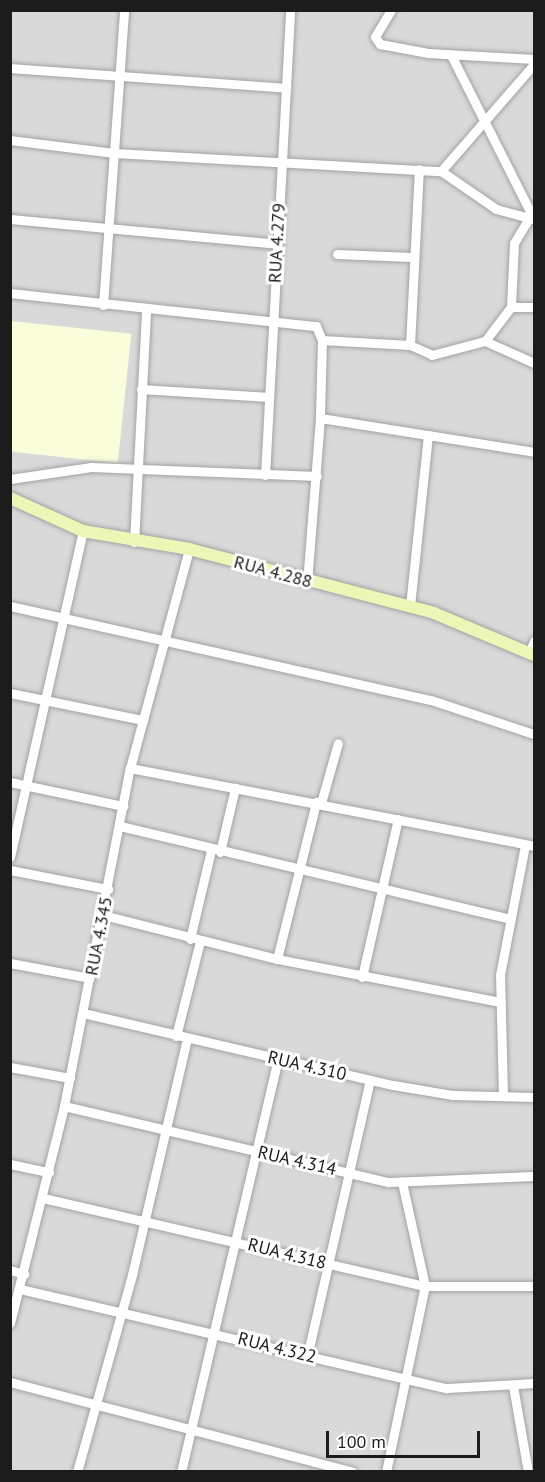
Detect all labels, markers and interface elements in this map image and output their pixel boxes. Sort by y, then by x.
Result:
street label: RUA 4.279 [264,202,290,284]
street label: RUA 4.288 [231,551,315,593]
street label: RUA 4.345 [81,894,117,978]
street label: RUA 4.310 [265,1046,349,1086]
street label: RUA 4.314 [255,1141,339,1181]
street label: RUA 4.318 [245,1234,329,1274]
street label: RUA 4.322 [235,1328,319,1368]
scale bar [329,1419,484,1457]
text: 100 m [337,1430,386,1453]

